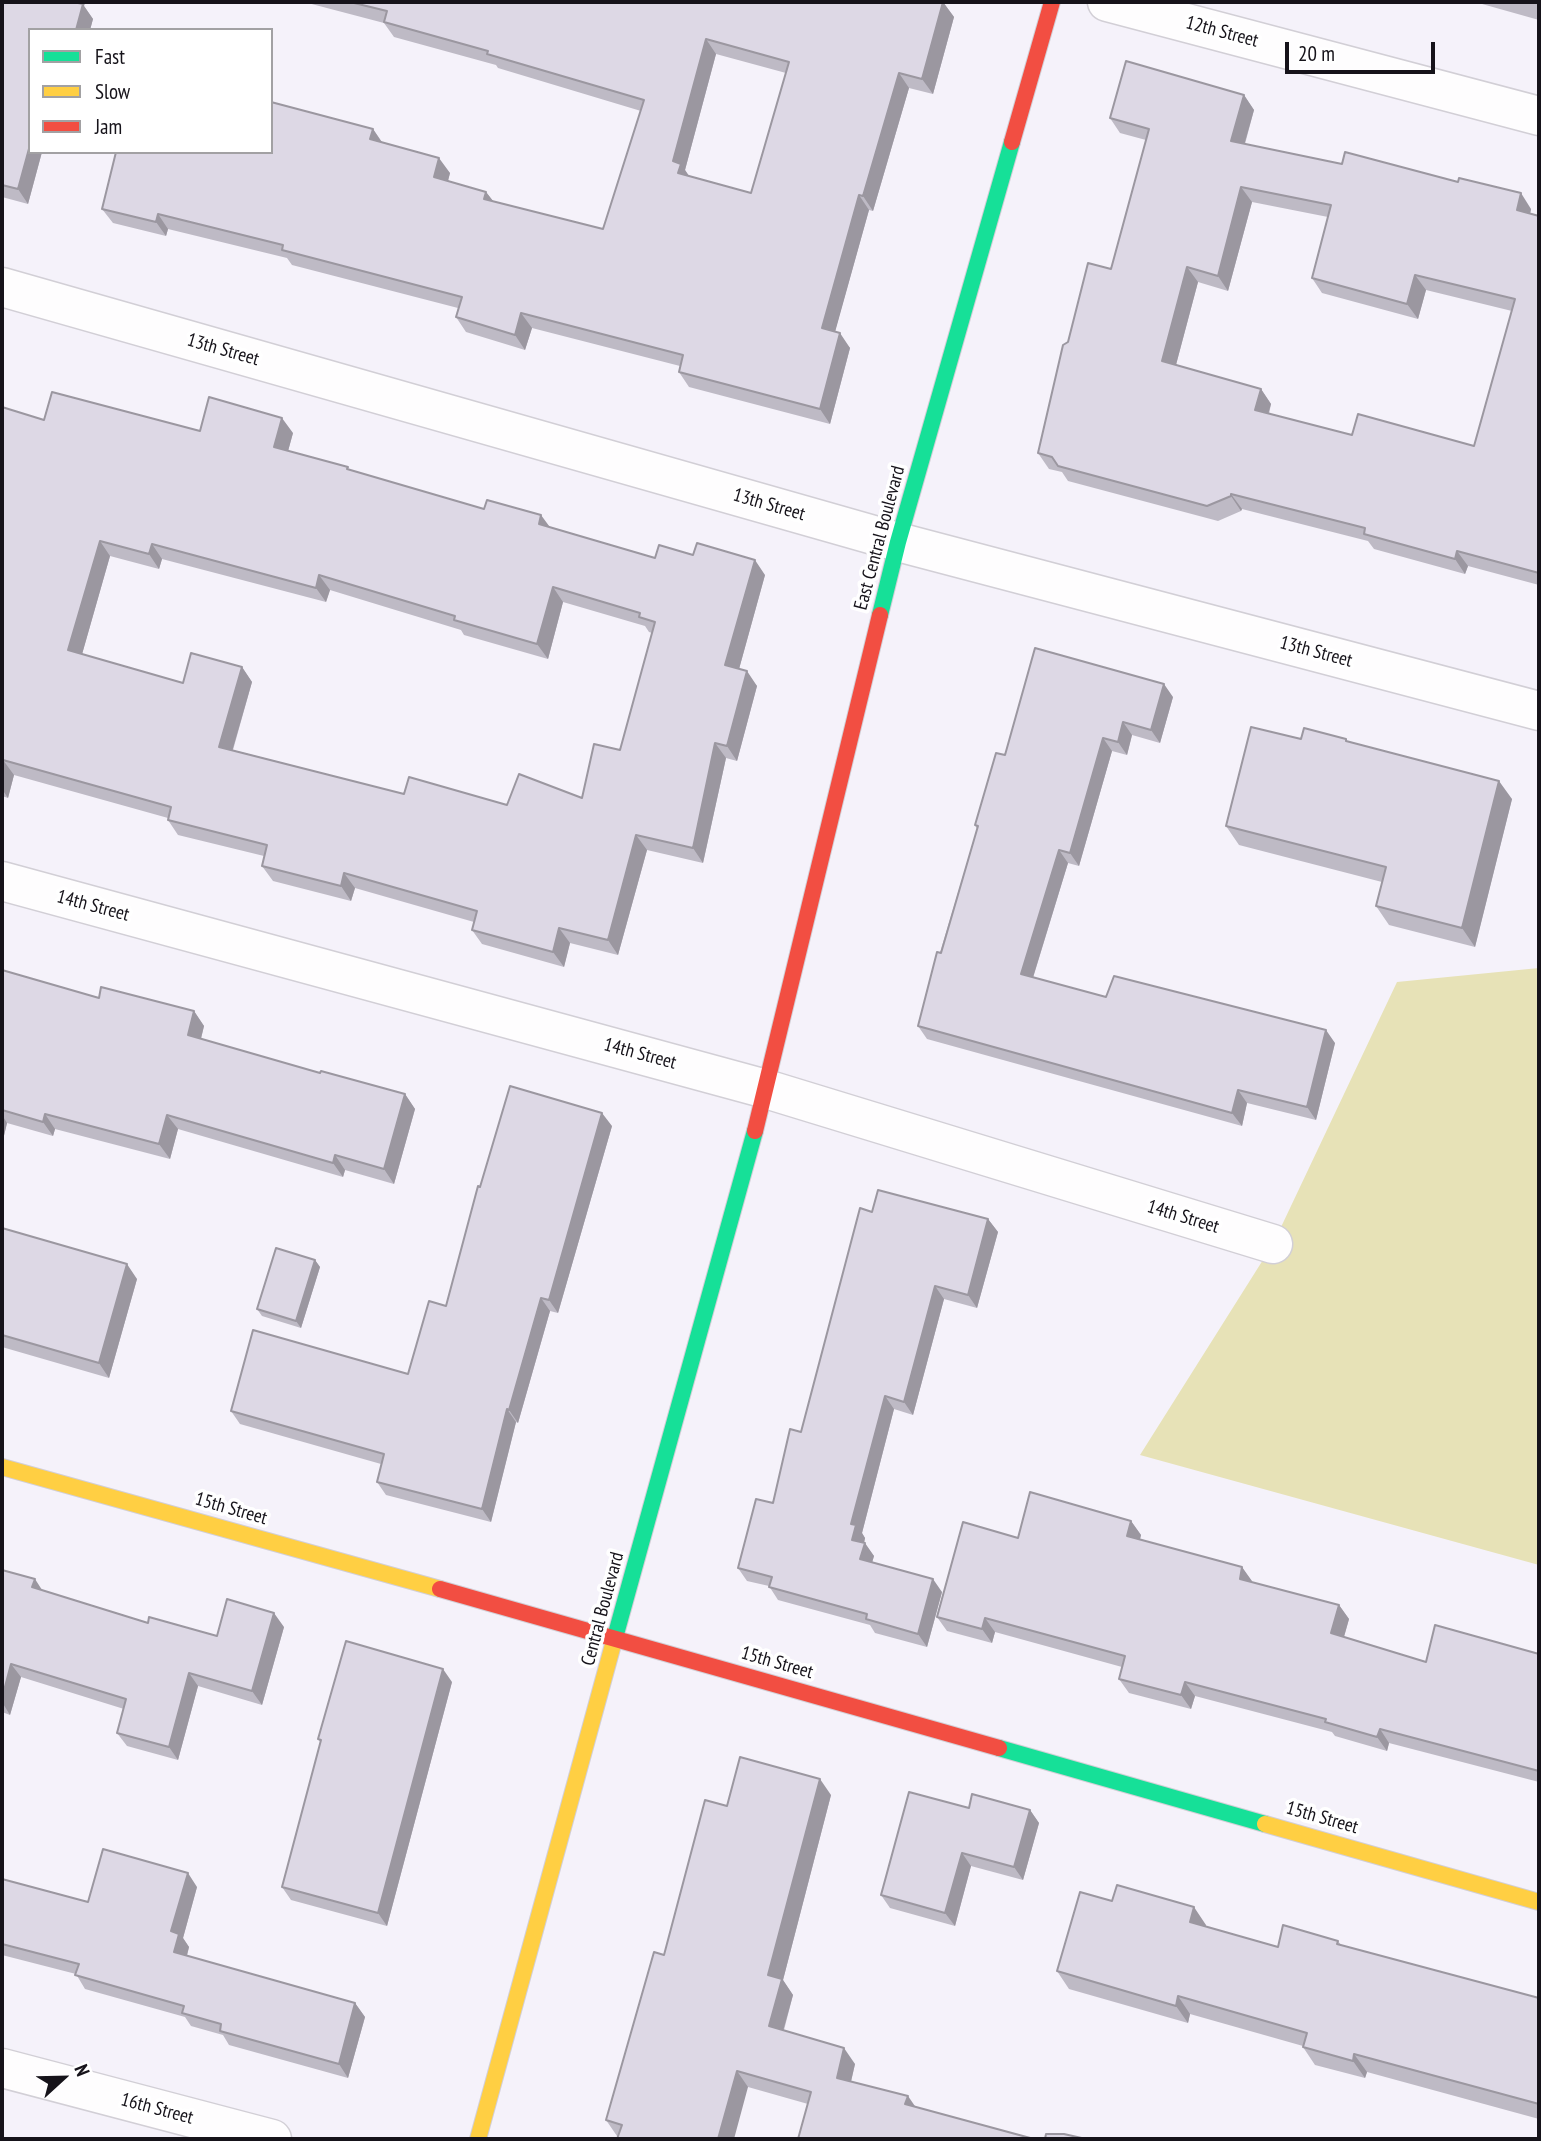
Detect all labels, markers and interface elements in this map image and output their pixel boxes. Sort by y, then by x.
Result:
street label: 12th Street [1183,11,1261,53]
legend [28,28,273,154]
scale bar [1289,28,1440,72]
text: 20 m [1298,40,1335,67]
text: Fast [95,43,125,70]
text: Slow [95,78,130,105]
text: Jam [95,113,122,140]
street label: 13th Street [184,329,262,371]
street label: East Central Boulevard [850,464,910,612]
street label: 13th Street [730,484,808,526]
street label: 13th Street [1277,631,1355,673]
street label: 14th Street [54,885,132,927]
street label: 14th Street [601,1033,679,1075]
street label: 14th Street [1144,1195,1222,1239]
street label: 15th Street [192,1488,270,1530]
street label: Central Boulevard [577,1550,629,1668]
street label: 15th Street [738,1642,816,1684]
street label: 15th Street [1283,1797,1361,1839]
north arrow [28,2043,98,2113]
text: N [69,2061,96,2079]
street label: 16th Street [118,2088,196,2130]

